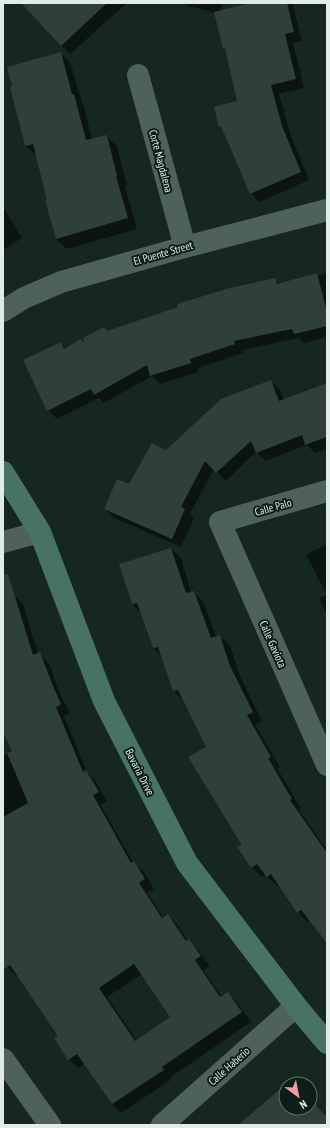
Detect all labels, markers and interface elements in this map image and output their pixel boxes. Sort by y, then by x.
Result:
street label: Corte Magdalena [146,128,176,194]
street label: El Puente Street [132,238,194,268]
street label: Calle Palo [253,495,293,519]
street label: Calle Gaviota [256,618,290,670]
street label: Bavaria Drive [122,746,158,798]
street label: Calle Haberio [205,1044,253,1088]
north arrow [278,1076,318,1116]
text: N [297,1097,310,1112]

